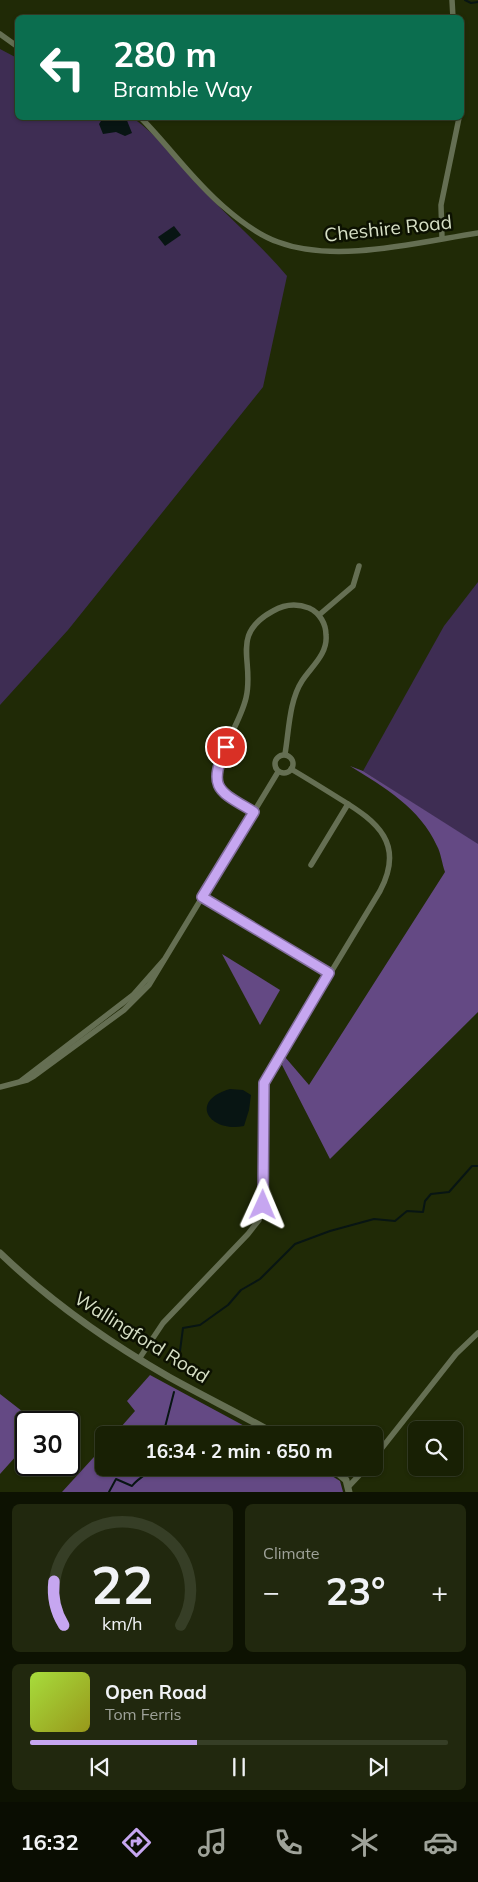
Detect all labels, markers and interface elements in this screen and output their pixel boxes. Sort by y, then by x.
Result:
text: 280 m [113,32,217,76]
icon: left [30,35,95,100]
text: Bramble Way [113,75,252,103]
street label: Cheshire Road [323,209,453,247]
pin [205,726,247,768]
icon: arrive [212,733,240,761]
position arrow [236,1178,288,1230]
street label: Wallingford Road [70,1286,214,1388]
speed limit sign: 30 [15,1411,80,1476]
map controls [408,1421,463,1476]
button: search [408,1421,463,1476]
text: 16:34 · 2 min · 650 m [145,1439,333,1463]
text: Climate [263,1543,319,1563]
text: 22 [91,1552,154,1617]
text: 23° [325,1567,386,1615]
text: − [263,1574,280,1609]
text: + [431,1574,448,1609]
text: km/h [102,1612,143,1634]
text: Open Road [105,1680,207,1704]
text: Tom Ferris [105,1704,182,1724]
icon: previous [86,1753,114,1781]
icon: pause [225,1753,253,1781]
icon: next [364,1753,392,1781]
icon: directions [119,1825,154,1860]
icon: music [195,1825,230,1860]
icon: phone [271,1825,306,1860]
icon: climate [347,1825,382,1860]
icon: car [423,1825,458,1860]
text: 16:32 [20,1828,79,1856]

